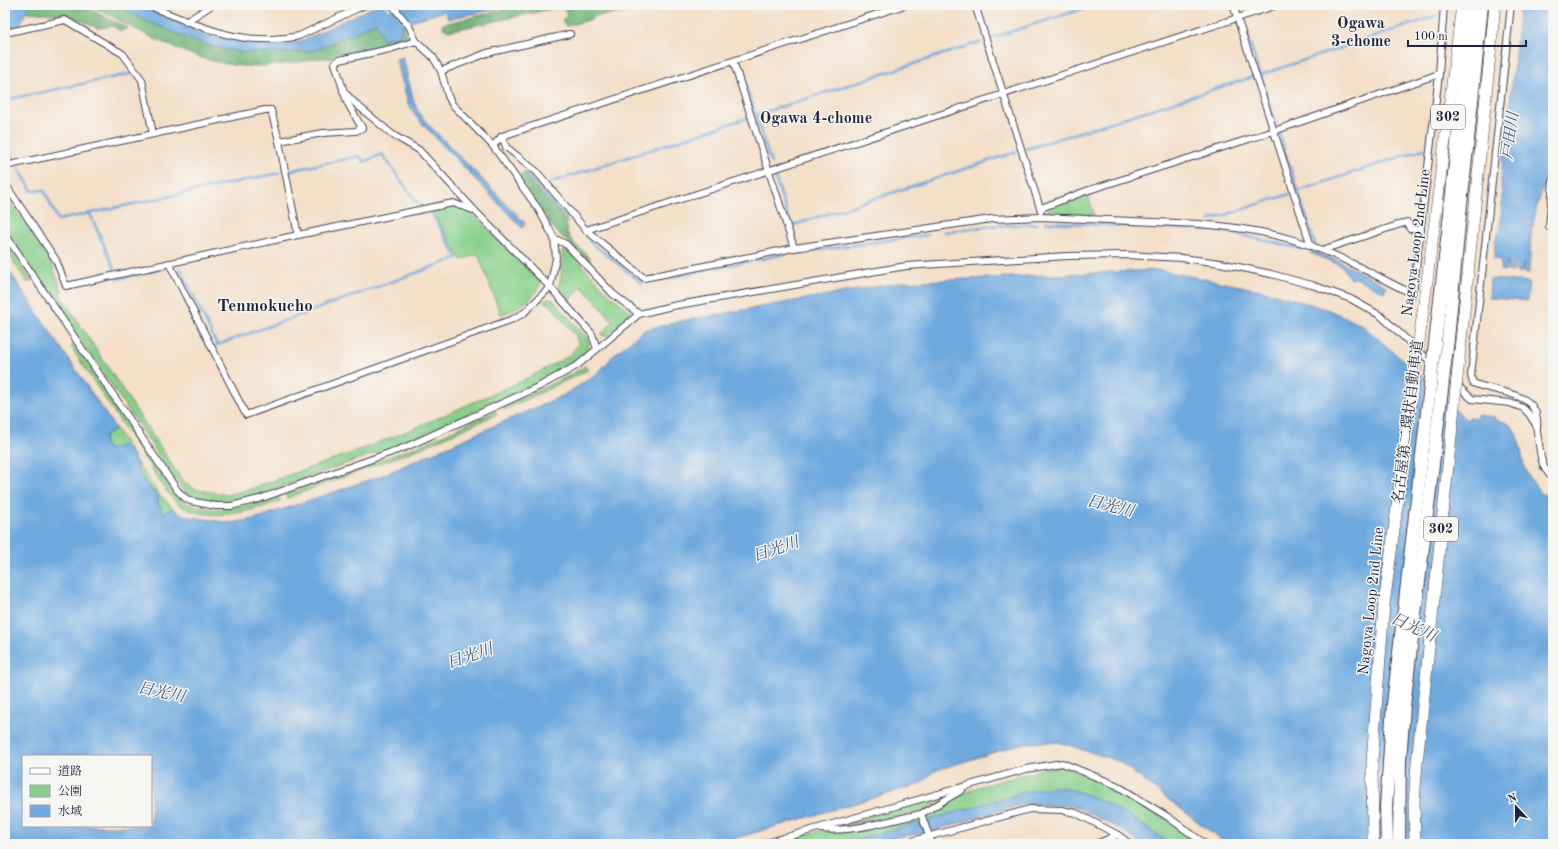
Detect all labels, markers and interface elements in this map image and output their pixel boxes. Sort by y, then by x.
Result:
district label: Ogawa 3-chome [1331,16,1391,50]
scale bar [1408,22,1526,48]
text: 100 m [1414,31,1448,43]
road number: 302 [1431,105,1465,129]
water label: 戸田川 [1498,109,1523,161]
district label: Ogawa 4-chome [760,111,872,127]
street label: Nagoya Loop 2nd Line [1401,168,1433,318]
district label: Tenmokucho [217,298,313,315]
street label: 名古屋第二環状自動車道 [1390,339,1426,505]
water label: 日光川 [1085,491,1138,521]
road number: 302 [1424,517,1458,541]
street label: Nagoya Loop 2nd Line [1357,526,1387,676]
water label: 日光川 [750,532,803,565]
water label: 日光川 [1388,609,1441,646]
water label: 日光川 [444,639,497,672]
water label: 日光川 [136,678,189,706]
legend [22,755,152,827]
text: 道路 [58,764,82,778]
text: 公園 [58,785,82,798]
north arrow [1496,787,1536,827]
text: N [1507,792,1519,806]
text: 水域 [58,804,82,818]

